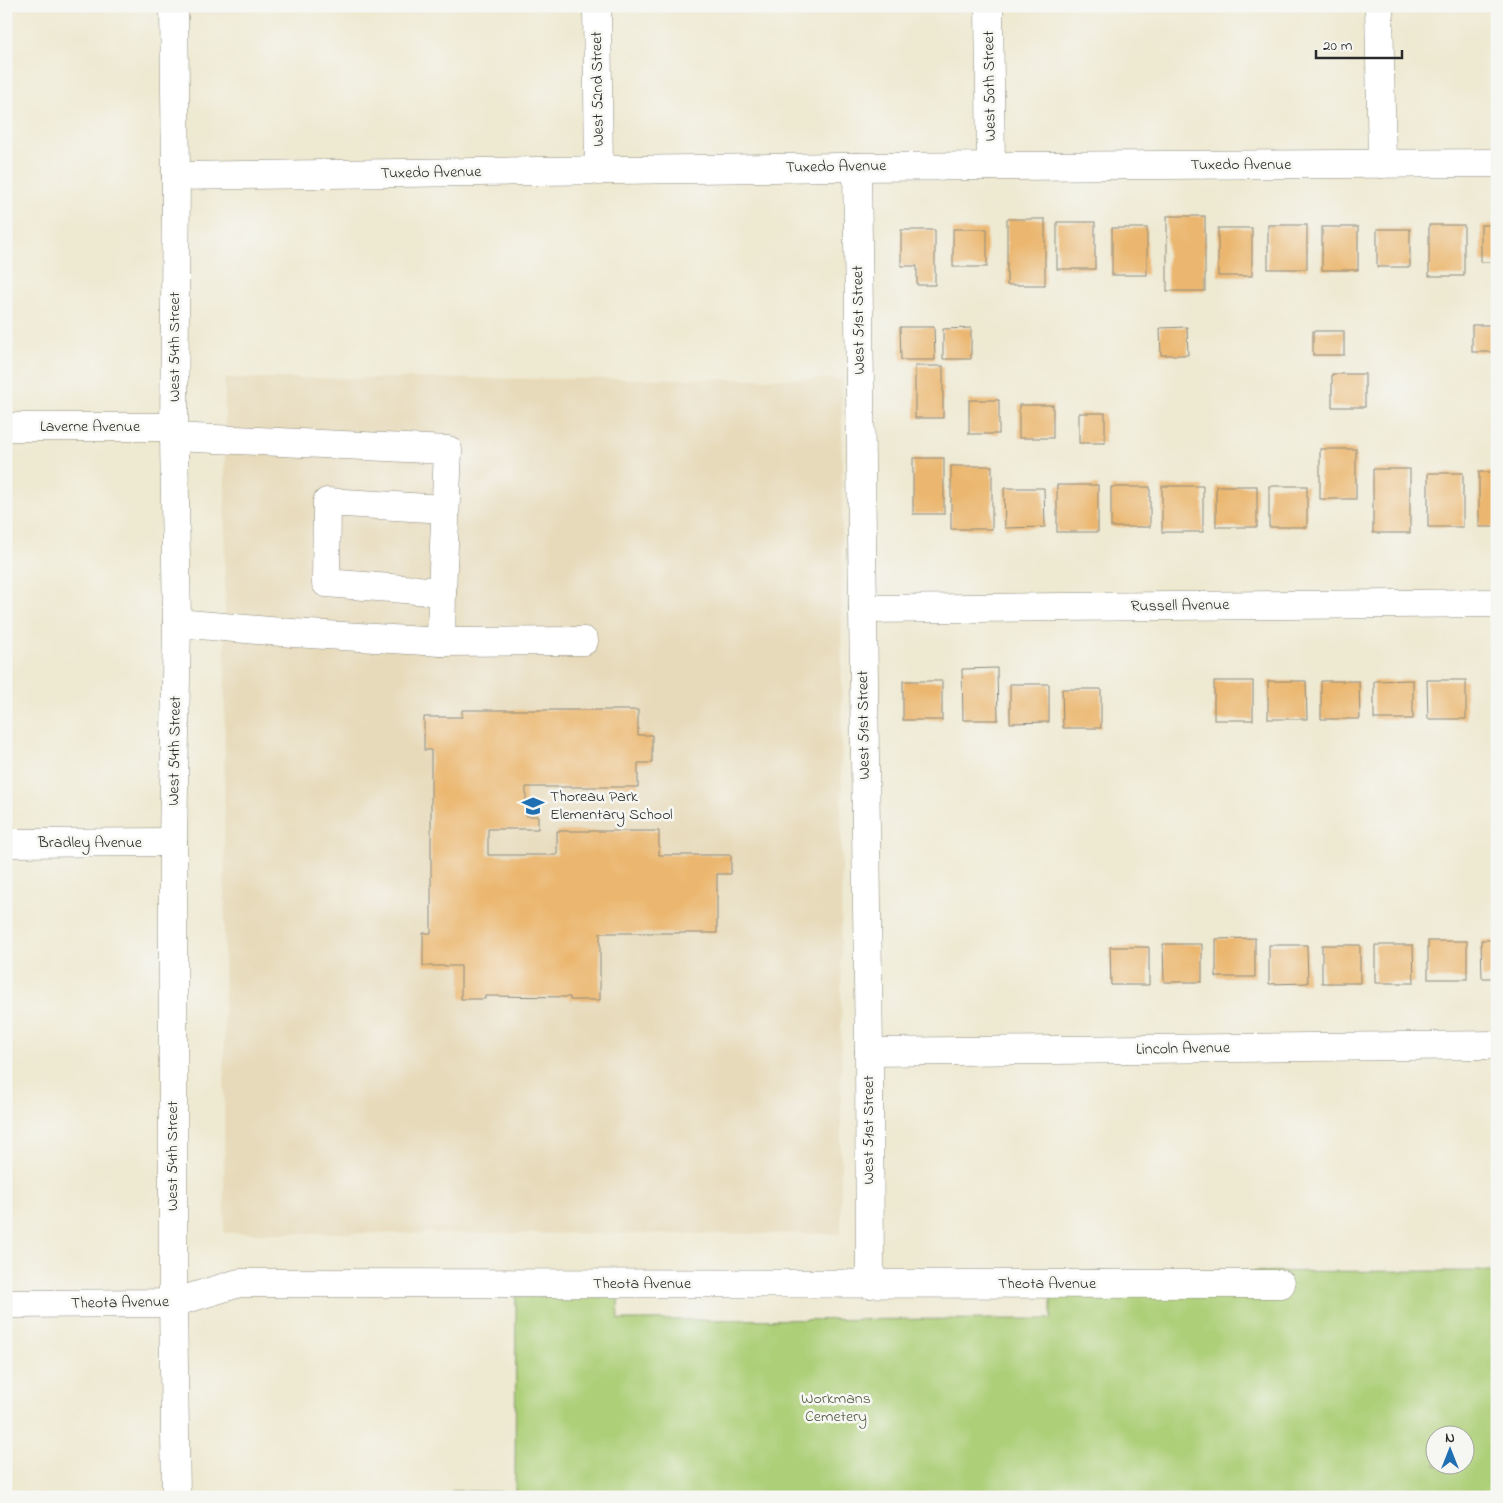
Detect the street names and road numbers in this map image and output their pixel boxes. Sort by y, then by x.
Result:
street label: West 52nd Street [585,30,611,147]
street label: West 50th Street [977,30,1003,141]
street label: Tuxedo Avenue [1191,153,1292,177]
street label: Tuxedo Avenue [785,154,887,180]
street label: Tuxedo Avenue [380,160,482,186]
street label: West 51st Street [846,265,872,375]
street label: West 54th Street [163,291,187,402]
street label: Laverne Avenue [40,415,141,439]
street label: Russell Avenue [1130,593,1230,619]
street label: West 51st Street [851,670,877,780]
street label: West 54th Street [162,695,188,806]
street label: Bradley Avenue [37,831,143,855]
street label: Lincoln Avenue [1136,1036,1231,1062]
street label: West 51st Street [857,1075,881,1185]
street label: West 54th Street [161,1100,185,1211]
street label: Theota Avenue [593,1272,692,1296]
street label: Theota Avenue [998,1272,1097,1296]
street label: Theota Avenue [71,1290,170,1316]

